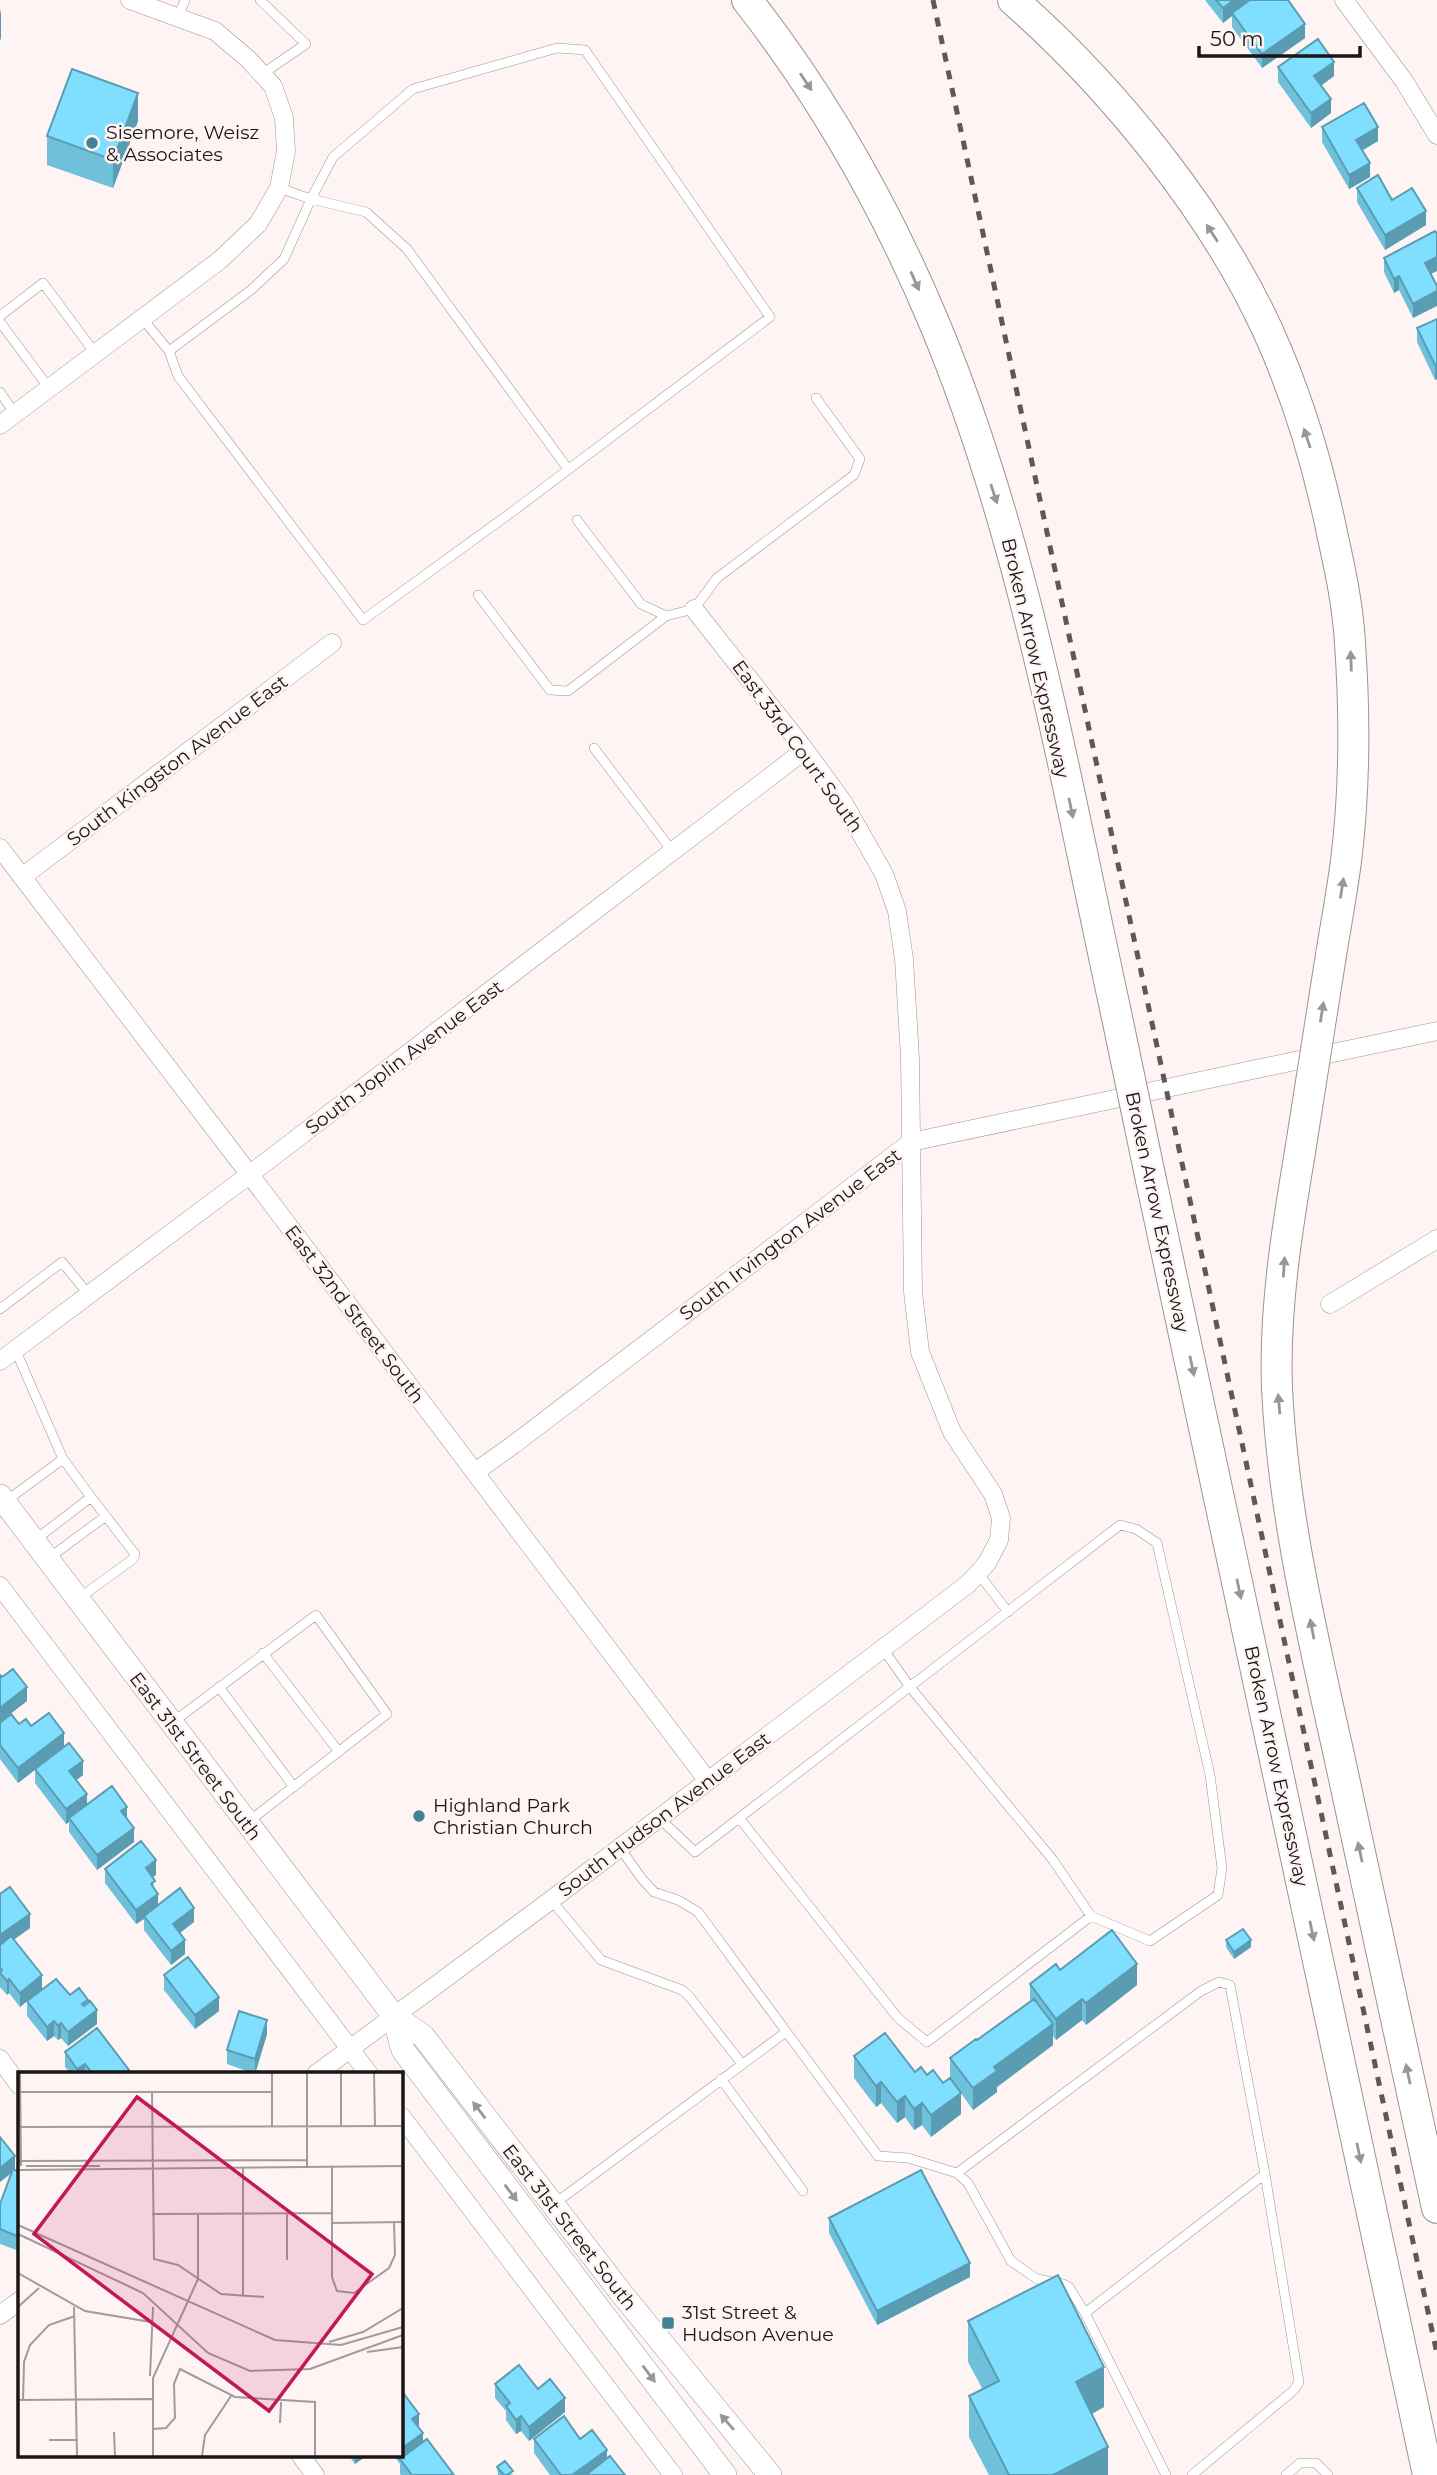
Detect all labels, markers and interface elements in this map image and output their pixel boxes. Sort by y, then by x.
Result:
scale bar [1199,14,1360,58]
text: 50 m [1210,26,1264,51]
one-way arrow [799,73,813,91]
place label: Sisemore, Weisz & Associates [106,121,259,166]
marker: Sisemore, Weisz & Associates [84,135,100,151]
one-way arrow [1206,223,1219,242]
one-way arrow [909,271,921,291]
one-way arrow [1302,428,1312,449]
one-way arrow [989,484,1000,505]
street label: Broken Arrow Expressway [997,536,1075,781]
one-way arrow [1345,650,1357,672]
street label: East 33rd Court South [727,656,868,837]
street label: South Kingston Avenue East [62,670,292,851]
one-way arrow [1066,797,1077,819]
one-way arrow [1337,877,1348,899]
street label: South Joplin Avenue East [301,975,508,1139]
one-way arrow [1317,1001,1328,1023]
street label: Broken Arrow Expressway [1121,1090,1194,1335]
street label: South Irvington Avenue East [675,1143,906,1325]
street label: East 32nd Street South [280,1221,429,1408]
one-way arrow [1279,1255,1290,1277]
one-way arrow [1187,1355,1198,1377]
one-way arrow [1273,1393,1284,1415]
one-way arrow [1234,1578,1245,1600]
one-way arrow [1307,1618,1318,1640]
street label: Broken Arrow Expressway [1240,1644,1313,1889]
street label: East 31st Street South [125,1668,266,1845]
street label: South Hudson Avenue East [554,1727,775,1902]
place label: Highland Park Christian Church [433,1794,593,1839]
marker: Highland Park Christian Church [411,1808,427,1824]
one-way arrow [1354,1841,1365,1863]
one-way arrow [1306,1920,1317,1942]
one-way arrow [1402,2063,1413,2085]
inset map [18,2072,402,2458]
one-way arrow [472,2101,487,2119]
street label: East 31st Street South [498,2140,642,2315]
one-way arrow [1354,2143,1365,2165]
one-way arrow [504,2184,518,2202]
place label: 31st Street & Hudson Avenue [682,2301,834,2346]
marker: 31st Street & Hudson Avenue [660,2315,676,2331]
one-way arrow [641,2365,655,2383]
one-way arrow [719,2413,735,2431]

